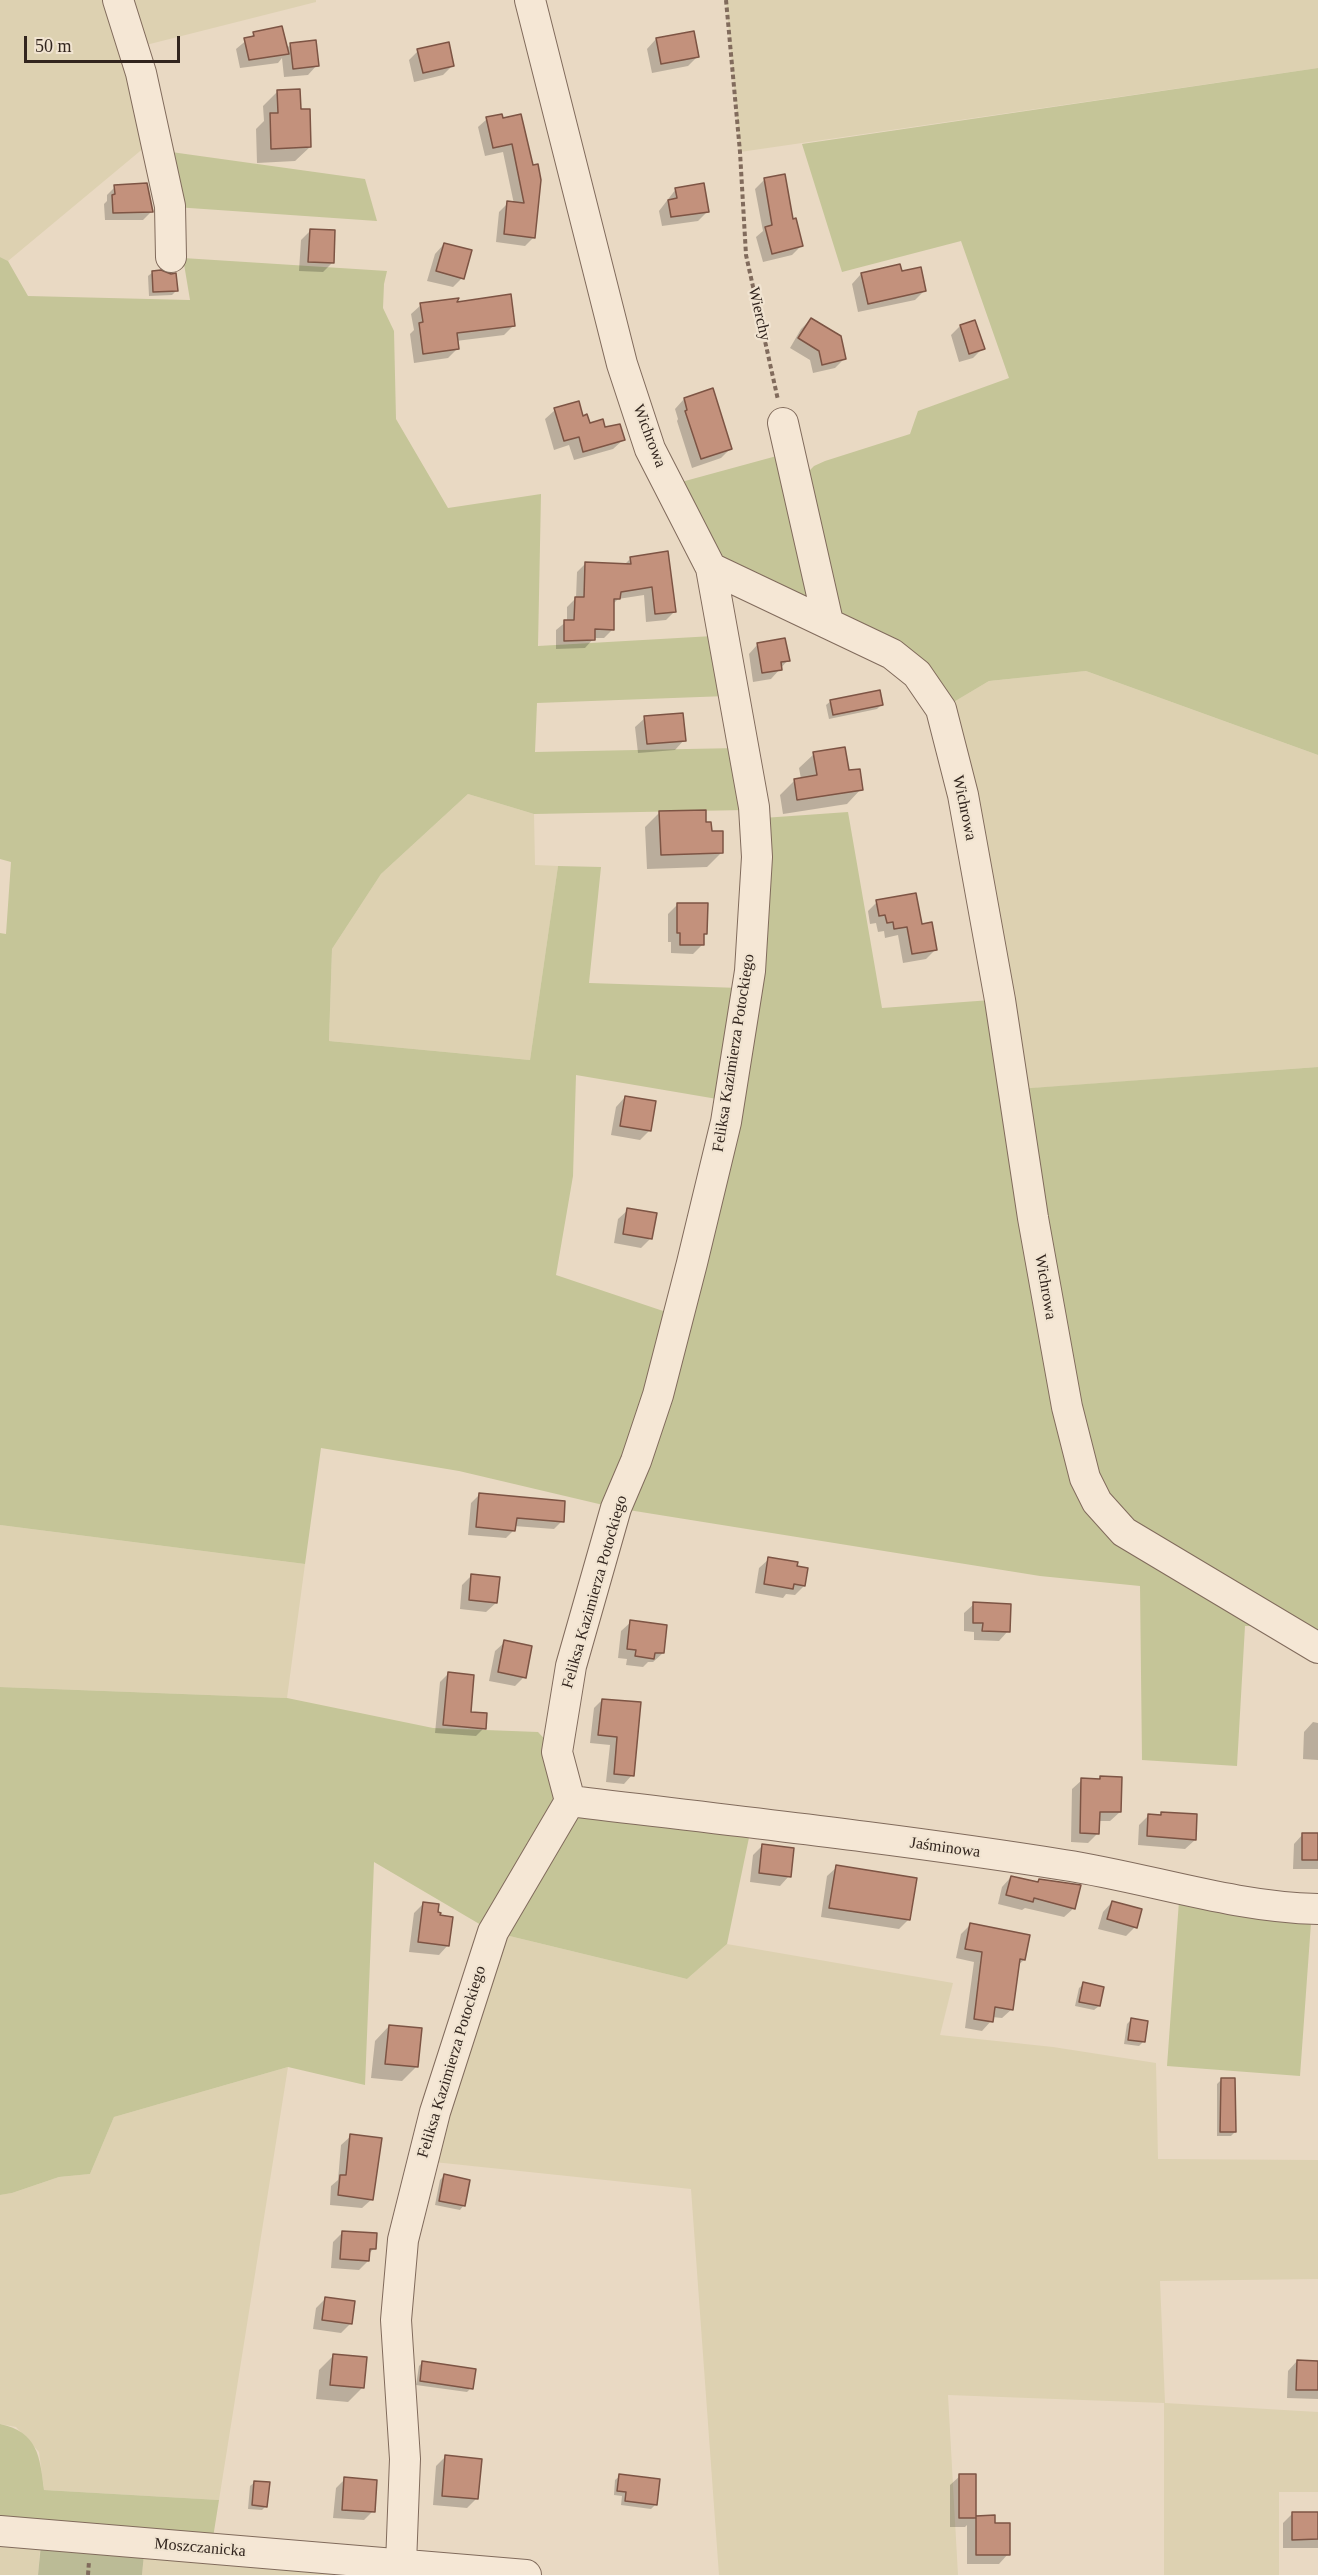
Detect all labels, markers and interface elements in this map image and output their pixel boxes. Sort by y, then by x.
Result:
scale bar [27,24,183,62]
text: 50 m [35,36,72,56]
street label: Wierchy [744,285,774,343]
street label: Wichrowa [628,402,670,470]
street label: Wichrowa [948,774,980,842]
street label: Feliksa Kazimierza Potockiego [709,953,759,1153]
street label: Wichrowa [1030,1253,1060,1321]
street label: Feliksa Kazimierza Potockiego [558,1493,632,1691]
street label: Jaśminowa [908,1834,982,1862]
street label: Feliksa Kazimierza Potockiego [414,1964,490,2160]
street label: Moszczanicka [154,2534,246,2562]

